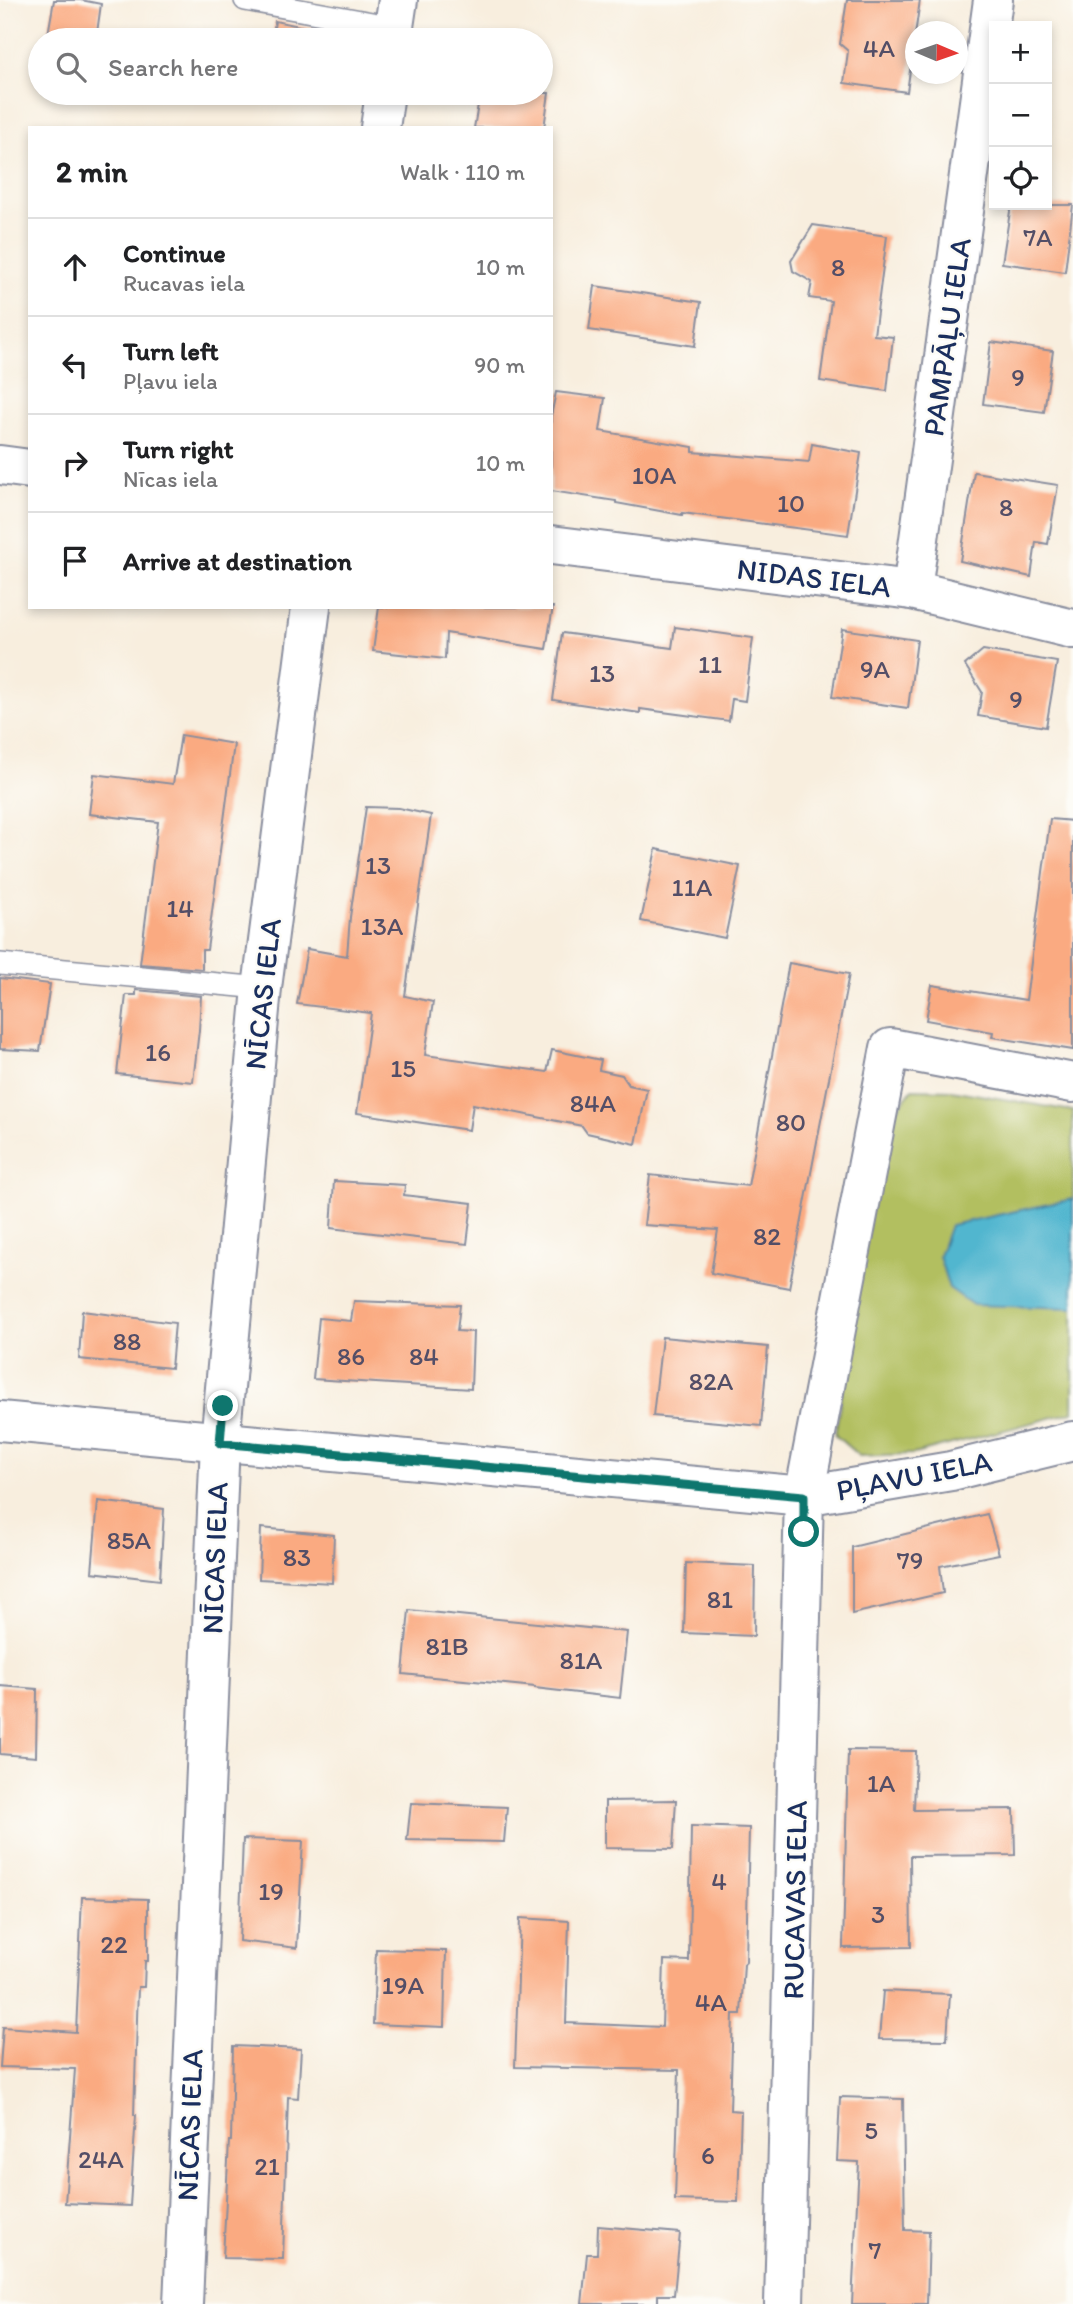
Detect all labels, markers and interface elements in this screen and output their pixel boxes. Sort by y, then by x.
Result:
north arrow [905,21,968,84]
map controls [989,21,1052,210]
button: + [989,21,1052,84]
search box [28,28,553,105]
house number: 4A [863,32,895,64]
icon: search [52,48,90,86]
text: Search here [108,51,238,83]
button: − [989,84,1052,147]
button: locate [989,147,1052,210]
text: 2 min [56,153,127,190]
text: Walk · 110 m [400,158,525,186]
house number: 7A [1023,221,1053,253]
street label: PAMPĀĻU IELA [914,235,979,439]
text: Continue [123,237,226,269]
icon: ahead [56,248,94,286]
house number: 8 [831,251,845,283]
text: 10 m [476,253,525,281]
text: Rucavas iela [123,269,245,297]
text: Turn left [123,335,219,367]
icon: left [56,346,94,384]
text: 90 m [474,351,525,379]
house number: 9 [1011,361,1025,393]
text: Pļavu iela [123,367,218,395]
text: Turn right [123,433,234,465]
icon: right [56,444,94,482]
text: 10 m [476,449,525,477]
house number: 10A [632,459,677,491]
text: Nīcas iela [123,465,218,493]
house number: 10 [777,487,805,519]
house number: 8 [999,491,1013,523]
icon: arrive [56,542,94,580]
text: Arrive at destination [123,545,352,577]
street label: NIDAS IELA [735,550,893,605]
house number: 11 [698,648,722,680]
house number: 9A [860,653,890,685]
house number: 13 [589,657,615,689]
house number: 9 [1009,683,1023,715]
house number: 13 [365,849,391,881]
house number: 11A [672,871,713,903]
house number: 14 [166,892,194,924]
house number: 13A [361,910,404,942]
street label: NĪCAS IELA [236,916,289,1072]
house number: 16 [145,1036,171,1068]
house number: 15 [390,1052,416,1084]
house number: 84A [570,1087,617,1119]
house number: 80 [776,1106,806,1138]
house number: 82 [753,1220,781,1252]
house number: 88 [113,1325,141,1357]
house number: 86 [337,1340,365,1372]
house number: 84 [409,1340,439,1372]
house number: 82A [689,1365,734,1397]
route end [207,1390,238,1421]
street label: PĻAVU IELA [833,1442,995,1509]
street label: NĪCAS IELA [193,1481,236,1635]
route start [788,1516,819,1547]
house number: 85A [107,1524,152,1556]
house number: 83 [283,1541,311,1573]
house number: 79 [897,1544,923,1576]
house number: 81 [707,1583,733,1615]
house number: 81B [425,1630,469,1662]
house number: 81A [560,1644,603,1676]
house number: 1A [867,1767,896,1799]
street label: RUCAVAS IELA [774,1800,815,2000]
house number: 4 [711,1865,727,1897]
house number: 19 [258,1875,284,1907]
house number: 3 [871,1898,885,1930]
house number: 22 [100,1928,128,1960]
house number: 19A [382,1969,425,2001]
house number: 4A [695,1986,727,2018]
street label: NĪCAS IELA [168,2048,211,2202]
house number: 5 [864,2114,878,2146]
house number: 6 [701,2139,715,2171]
house number: 24A [78,2143,124,2175]
house number: 21 [254,2150,280,2182]
house number: 7 [869,2234,882,2266]

